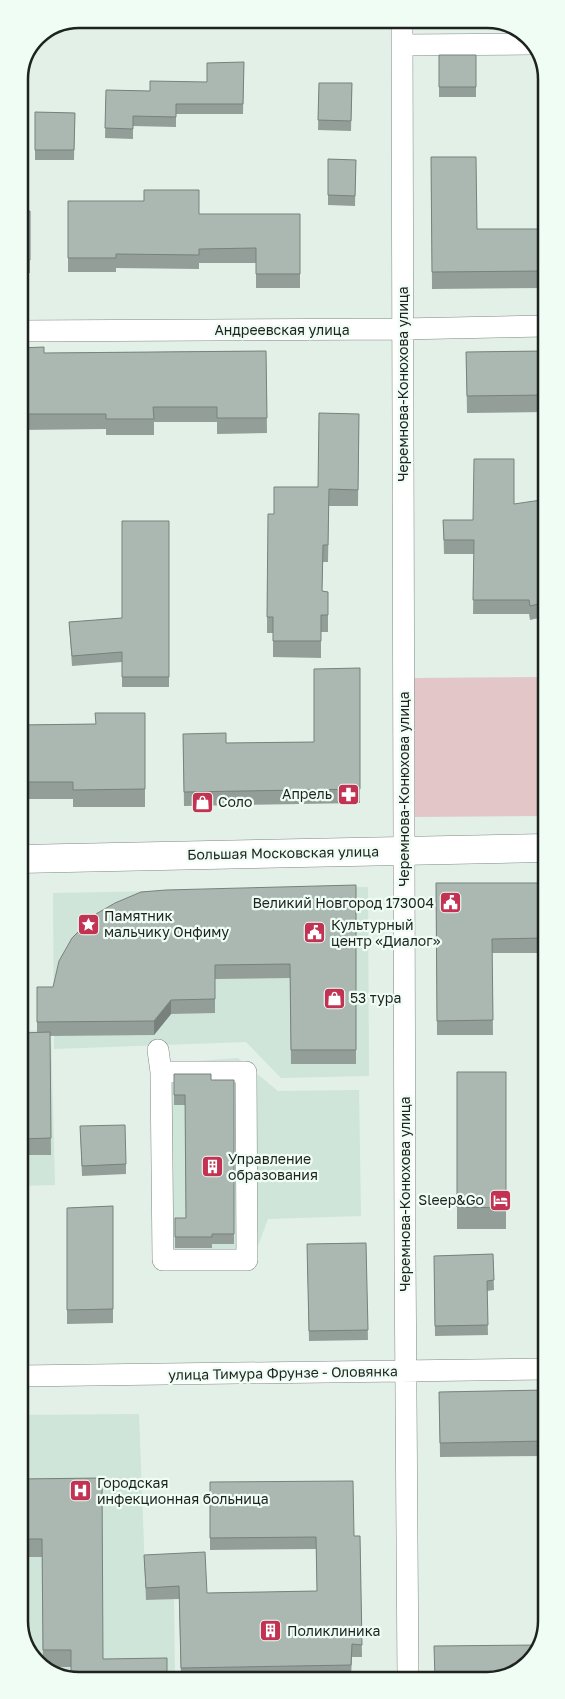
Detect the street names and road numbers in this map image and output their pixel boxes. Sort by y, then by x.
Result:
street label: Черемнова-Конюхова улица [394,286,411,482]
street label: Андреевская улица [214,321,350,338]
street label: Черемнова-Конюхова улица [395,691,412,887]
street label: Большая Московская улица [187,842,379,863]
street label: Черемнова-Конюхова улица [396,1096,413,1292]
street label: улица Тимура Фрунзе - Оловянка [168,1362,398,1383]

